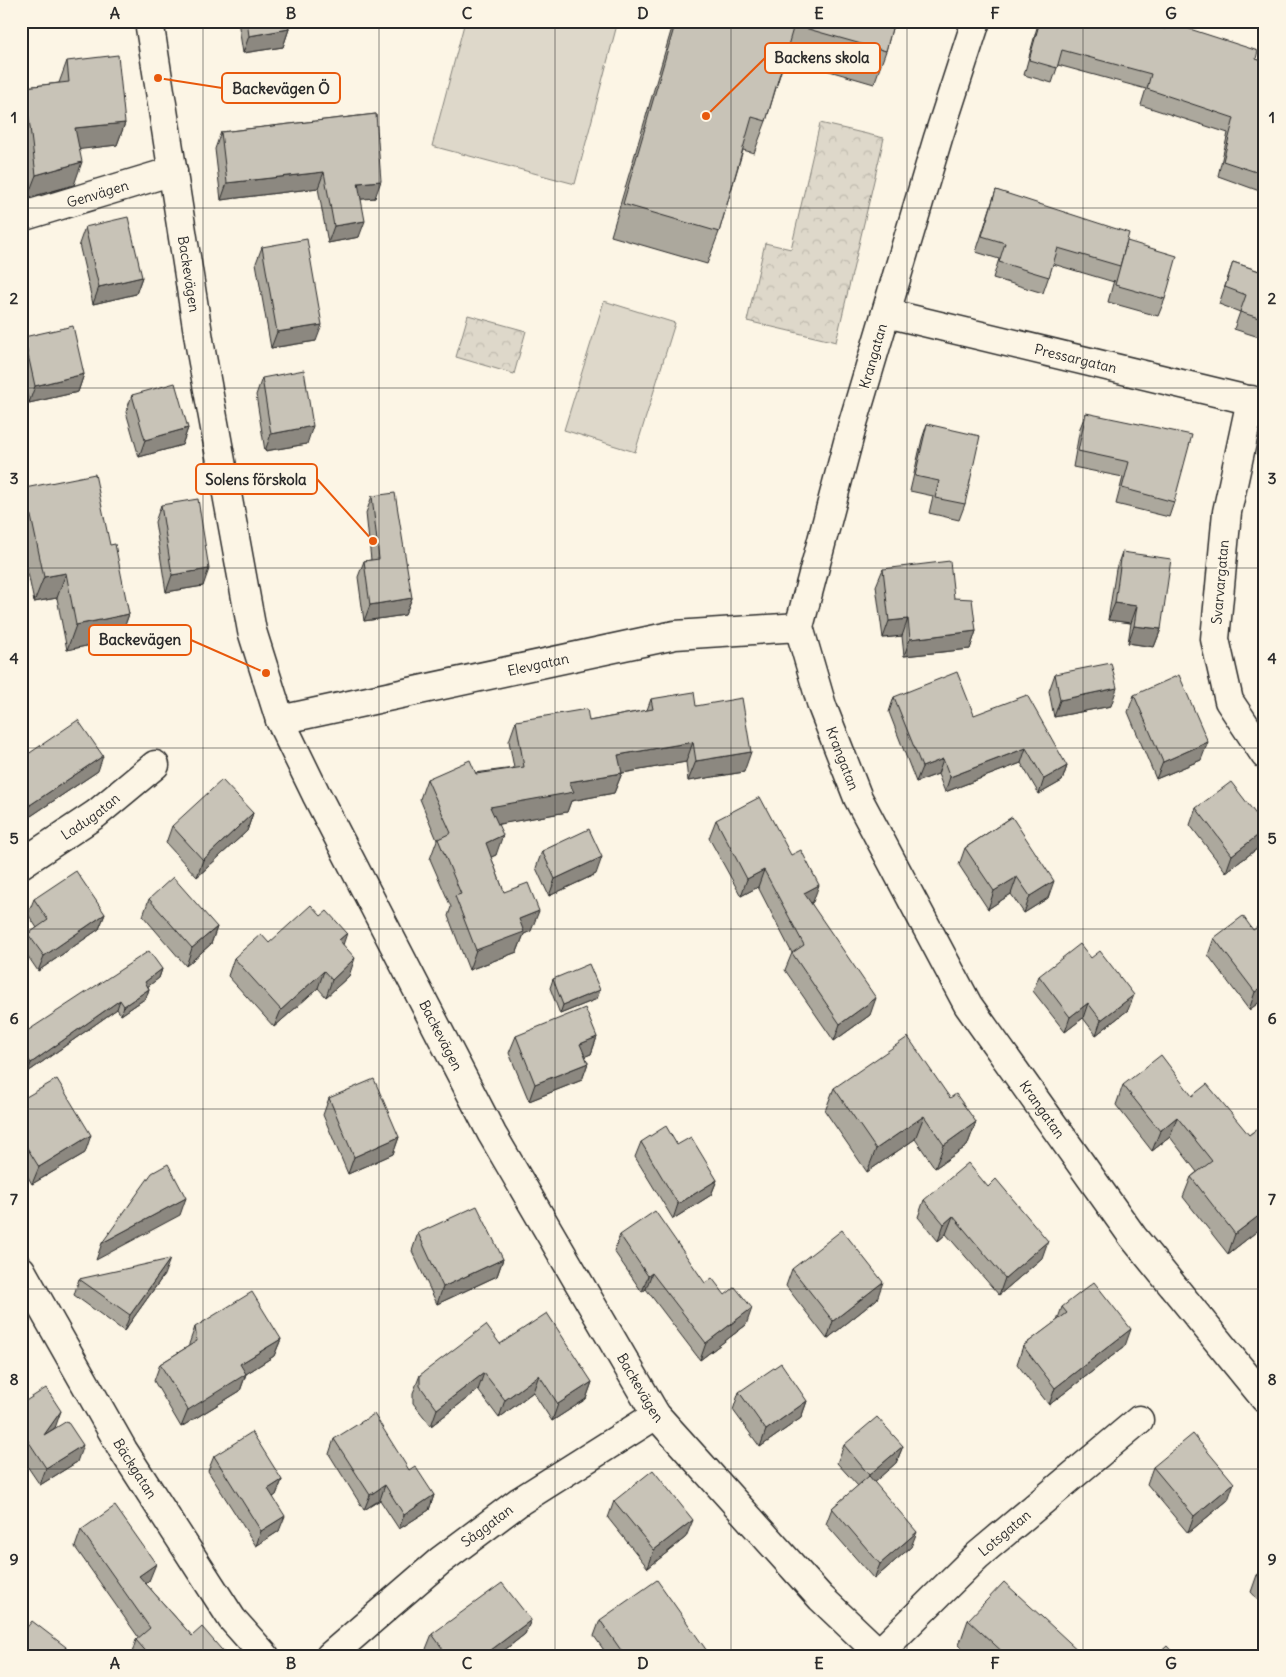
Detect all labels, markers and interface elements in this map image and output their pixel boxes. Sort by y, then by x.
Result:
text: A [110,3,120,23]
text: B [286,3,297,23]
text: C [462,3,473,23]
text: D [637,3,649,23]
text: E [814,3,824,23]
text: F [990,3,1000,23]
text: G [1165,3,1177,23]
callout: Backens skola [765,43,880,73]
text: Backens skola [774,48,870,67]
callout: Backevägen Ö [222,73,340,103]
text: Backevägen Ö [232,78,330,99]
text: 1 [11,107,17,127]
text: 1 [1269,107,1275,127]
street label: Genvägen [64,176,131,212]
street label: Backevägen [174,234,204,313]
text: 2 [10,288,19,308]
text: 2 [1268,288,1277,308]
street label: Krangatan [855,321,891,391]
street label: Pressargatan [1033,340,1119,377]
callout: Solens förskola [196,464,317,494]
text: 3 [9,468,19,488]
text: 3 [1267,468,1277,488]
text: Solens förskola [205,470,307,489]
street label: Svarvargatan [1207,539,1233,625]
callout: Backevägen [89,625,191,655]
text: Backevägen [99,630,182,650]
text: 4 [9,648,19,668]
text: 4 [1267,648,1277,668]
street label: Elevgatan [506,649,570,680]
street label: Krangatan [822,724,863,793]
street label: Ladugatan [57,789,123,844]
text: 5 [9,828,19,848]
text: 5 [1267,828,1277,848]
street label: Backevägen [415,997,467,1074]
text: 6 [9,1008,19,1028]
text: 6 [1267,1008,1277,1028]
street label: Krangatan [1015,1077,1069,1142]
text: 7 [10,1189,18,1209]
text: 7 [1268,1189,1276,1209]
street label: Backevägen [613,1350,667,1426]
text: 8 [9,1369,19,1389]
text: 8 [1267,1369,1277,1389]
street label: Bäckgatan [109,1435,161,1502]
street label: Såggatan [457,1501,516,1551]
street label: Lotsgatan [975,1506,1034,1560]
text: 9 [9,1549,19,1569]
text: 9 [1267,1549,1277,1569]
text: A [110,1653,120,1673]
text: B [286,1653,297,1673]
text: C [462,1653,473,1673]
text: D [637,1653,649,1673]
text: E [814,1653,824,1673]
text: F [990,1653,1000,1673]
text: G [1165,1653,1177,1673]

